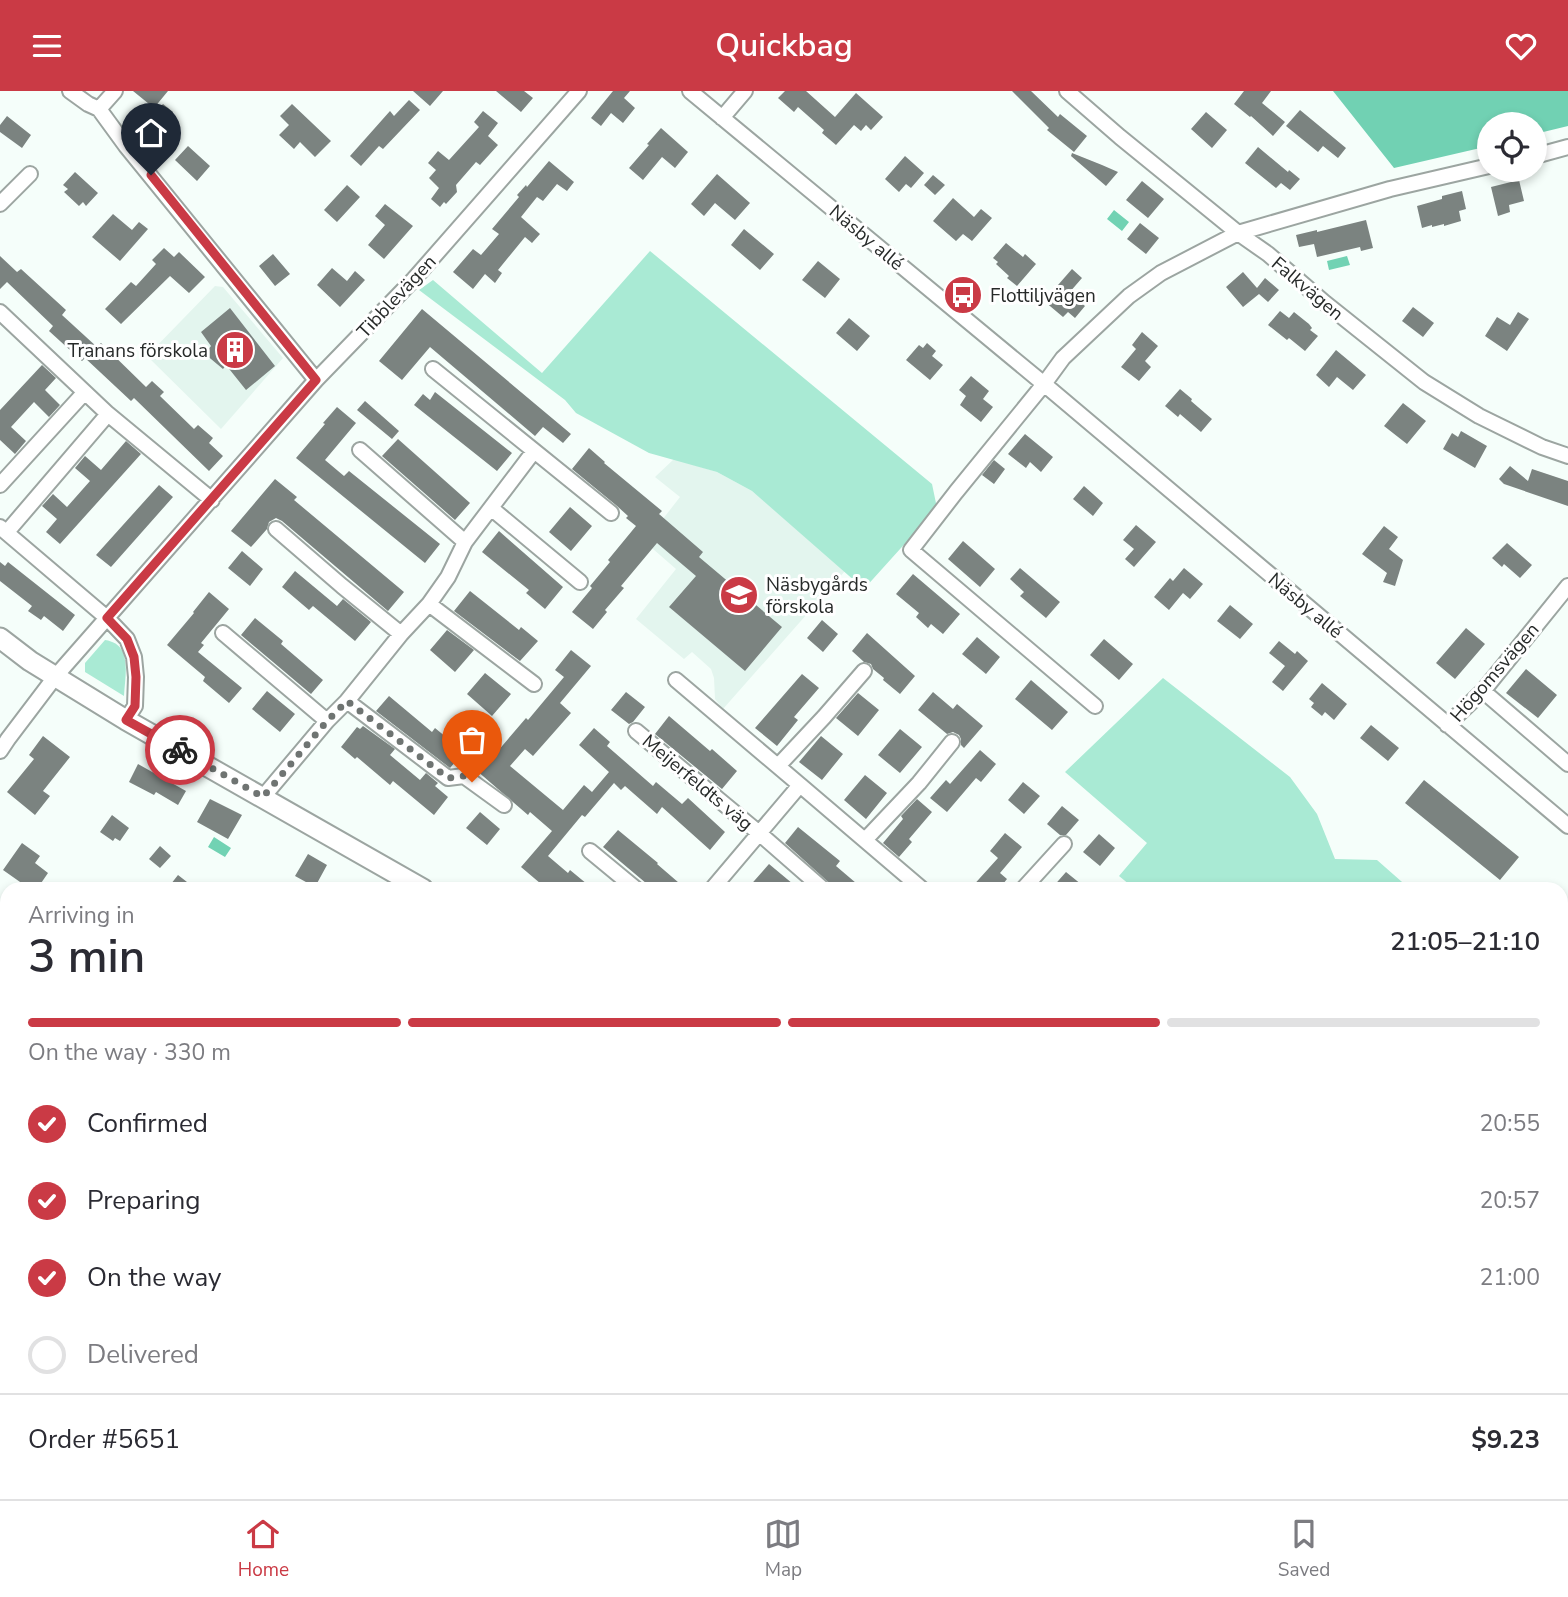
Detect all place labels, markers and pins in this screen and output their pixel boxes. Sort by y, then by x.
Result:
pin [121,103,181,175]
bus stop icon: Flottiljvägen [942,274,984,316]
place label: Flottiljvägen [990,283,1096,309]
building icon: Tranans förskola [214,329,256,371]
place label: Tranans förskola [68,338,208,364]
place label: Näsbygårds förskola [766,572,868,620]
school or university icon: Näsbygårds förskola [718,574,760,616]
pin [442,710,502,782]

